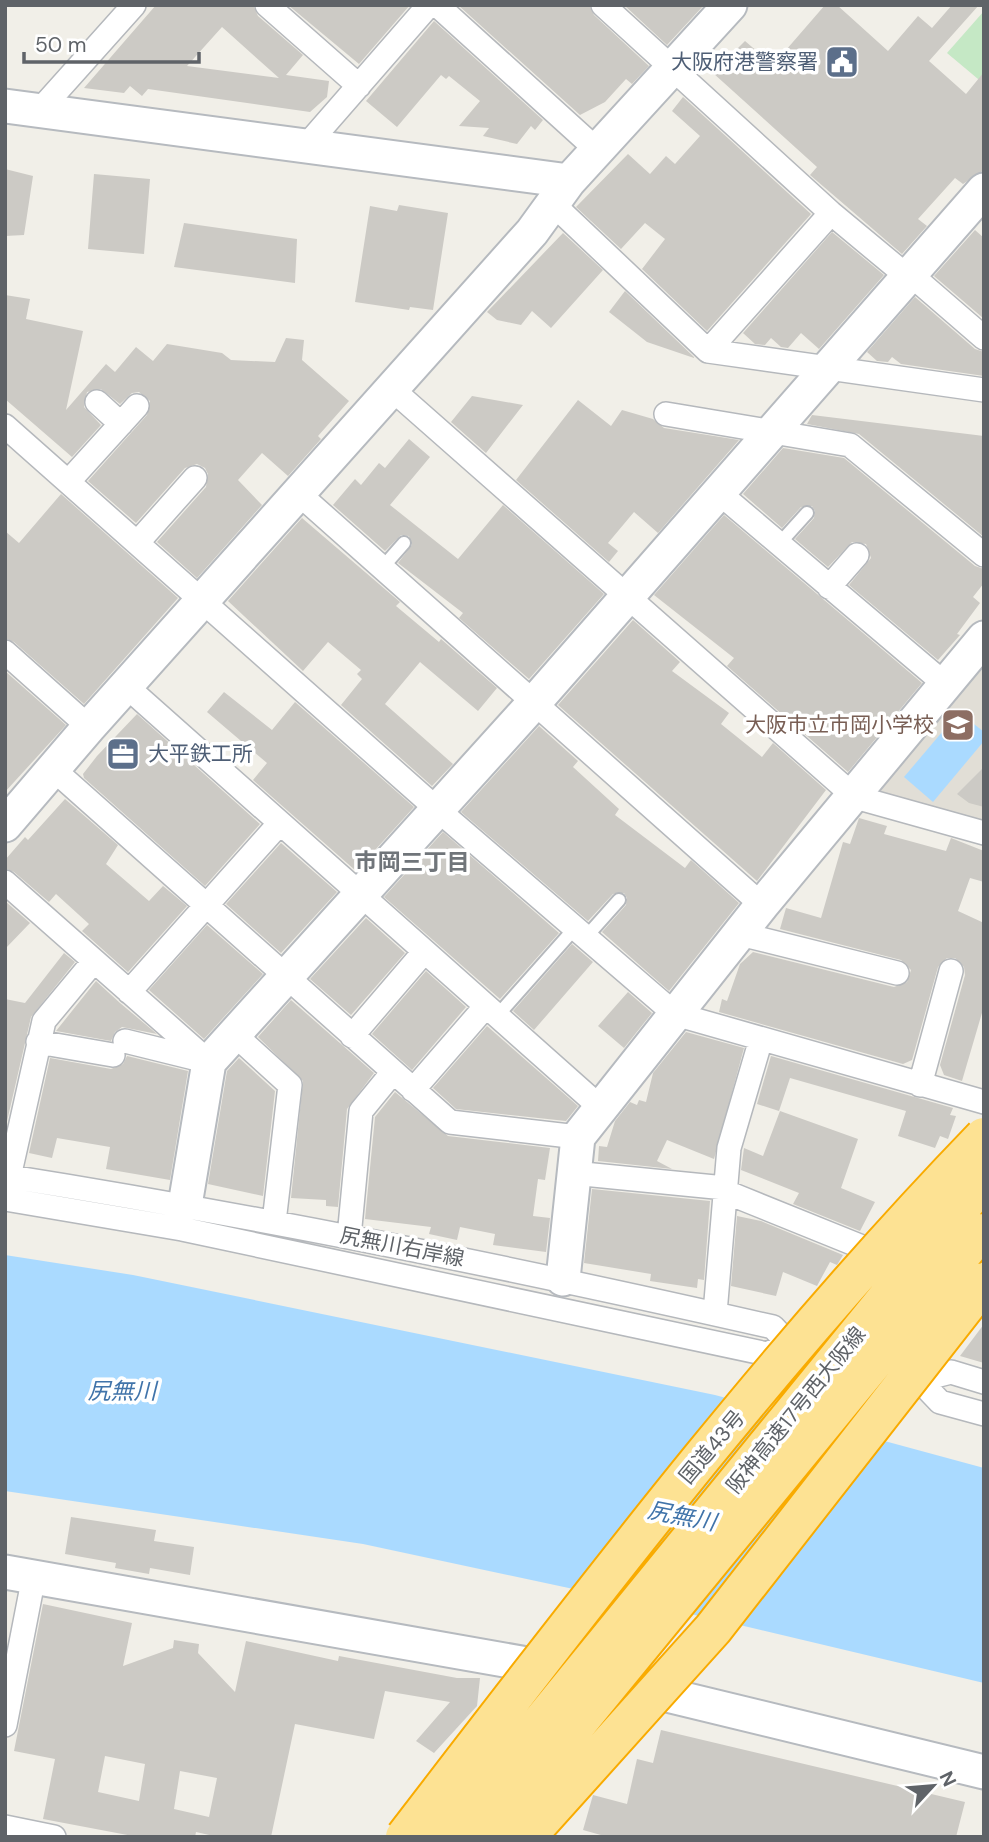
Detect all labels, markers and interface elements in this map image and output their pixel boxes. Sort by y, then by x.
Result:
scale bar [24,21,200,65]
text: 50 m [35,31,86,59]
public building icon: 大阪府港警察署 [823,43,861,81]
place label: 大阪府港警察署 [671,48,818,76]
school or university icon: 大阪市立市岡小学校 [939,706,977,744]
place label: 大阪市立市岡小学校 [745,711,934,739]
office icon: 大平鉄工所 [104,735,142,773]
place label: 大平鉄工所 [148,740,253,768]
district label: 市岡三丁目 [355,847,470,877]
street label: 尻無川右岸線 [337,1221,467,1273]
street label: 阪神高速17号西大阪線 [720,1321,872,1499]
water label: 尻無川 [88,1376,160,1406]
street label: 国道43号 [673,1404,751,1490]
water label: 尻無川 [645,1495,722,1538]
north arrow [898,1751,968,1821]
text: N [934,1767,962,1790]

